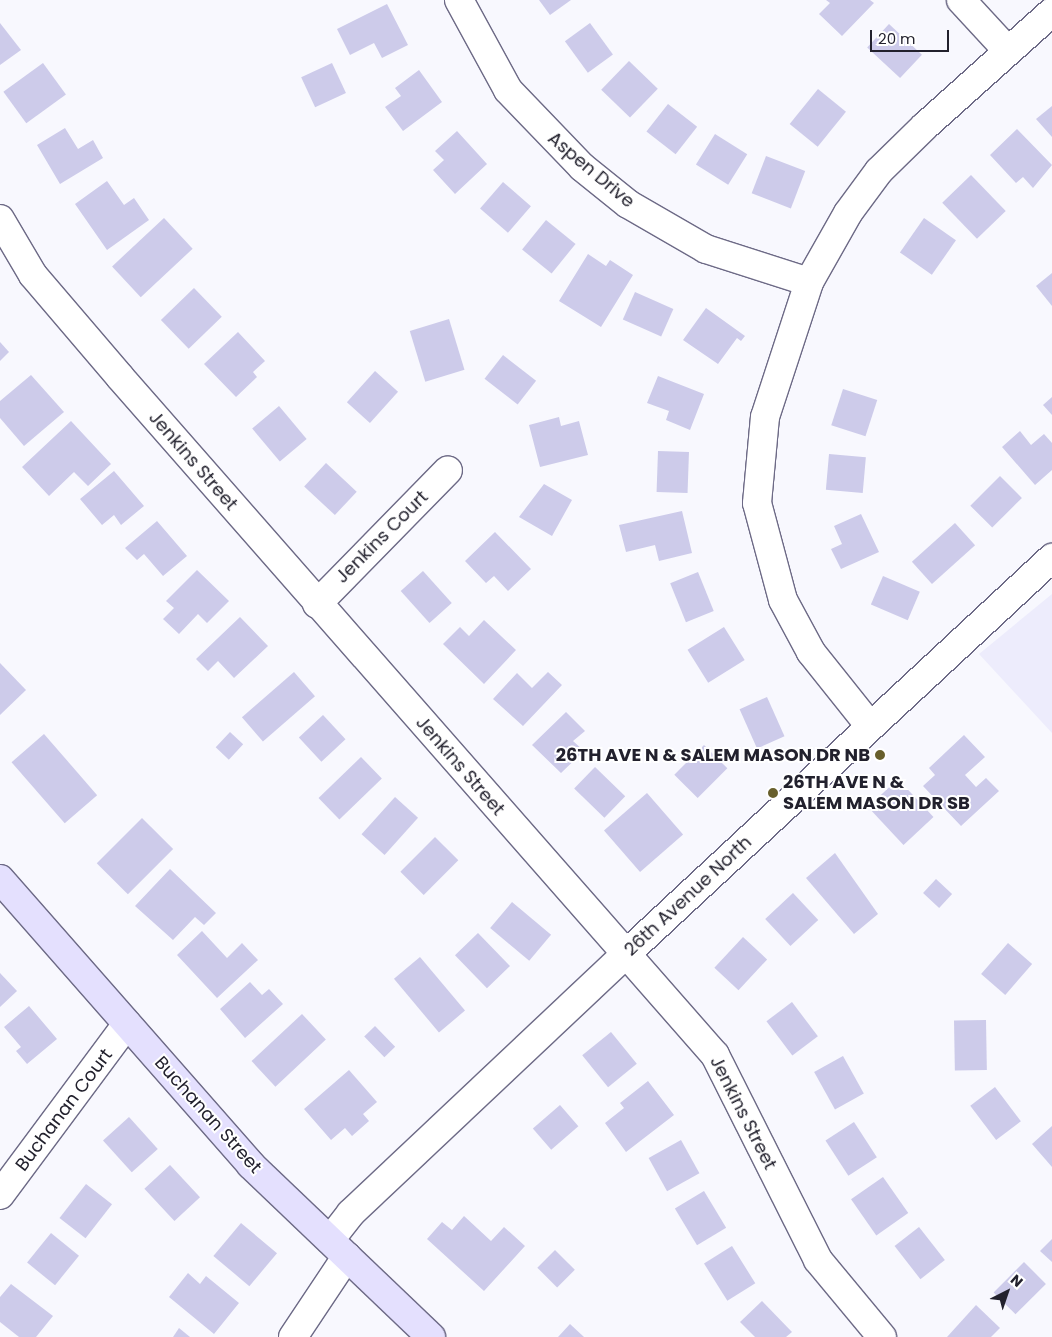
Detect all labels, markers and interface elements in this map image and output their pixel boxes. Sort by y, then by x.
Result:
scale bar [872,20,951,52]
text: 20 m [878,28,916,49]
street label: Aspen Drive [543,128,639,212]
street label: Jenkins Street [144,407,242,515]
street label: Jenkins Court [331,486,433,588]
street label: Jenkins Street [411,712,509,820]
place label: 26TH AVE N & SALEM MASON DR NB [556,744,870,766]
marker: 26TH AVE N & SALEM MASON DR NB [874,749,886,761]
place label: 26TH AVE N & SALEM MASON DR SB [783,772,970,814]
marker: 26TH AVE N & SALEM MASON DR SB [767,787,779,799]
street label: 26th Avenue North [620,831,756,961]
street label: Buchanan Court [11,1045,117,1175]
street label: Buchanan Street [150,1052,266,1178]
street label: Jenkins Street [705,1053,781,1173]
north arrow [982,1267,1032,1317]
text: N [1006,1270,1027,1292]

